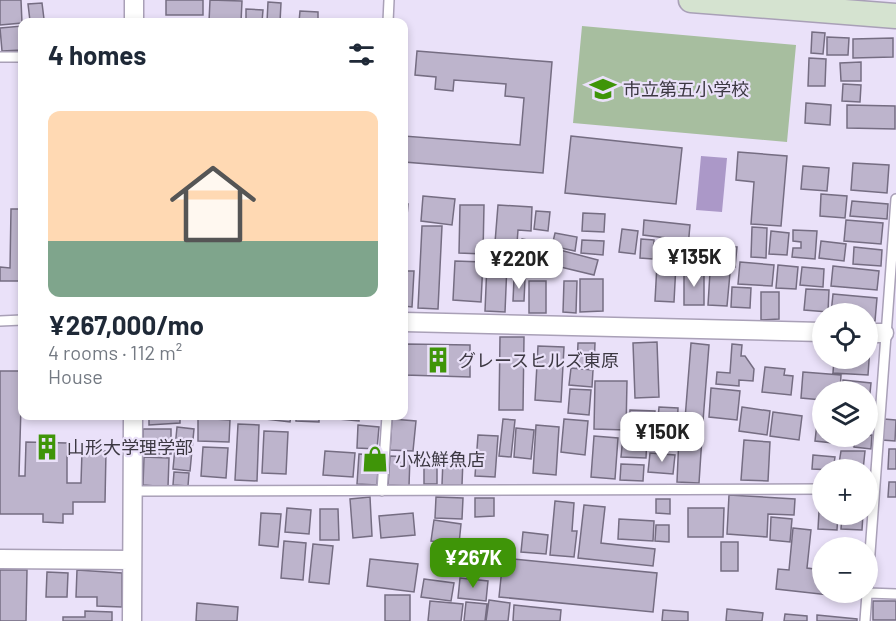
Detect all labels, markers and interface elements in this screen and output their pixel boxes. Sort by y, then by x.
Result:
icon: filters [345,38,378,71]
text: 4 homes [48,39,146,70]
school or university icon: 市立第五小学校 [588,74,618,104]
place label: 市立第五小学校 [623,78,749,100]
icon: home [159,150,267,258]
pin: ¥135K [652,237,736,288]
pin: ¥220K [477,239,561,290]
text: ¥135K [667,244,721,268]
text: ¥220K [489,246,549,270]
map controls [812,303,878,603]
button: locate [812,303,878,369]
text: ¥267,000/mo [48,309,204,340]
text: 4 rooms · 112 m² [48,340,182,364]
building icon: グレースヒルズ東原 [423,345,453,375]
place label: グレースヒルズ東原 [458,349,619,371]
text: House [48,364,103,388]
button: layers [812,381,878,447]
pin: ¥150K [620,412,704,463]
text: ¥150K [634,419,690,443]
building icon: 山形大学理学部 [32,432,62,462]
place label: 山形大学理学部 [67,436,193,458]
shop icon: 小松鮮魚店 [360,444,390,474]
place label: 小松鮮魚店 [395,448,485,470]
button: + [812,459,878,525]
button: − [812,537,878,603]
pin: ¥267K [431,538,515,589]
text: ¥267K [444,545,502,569]

